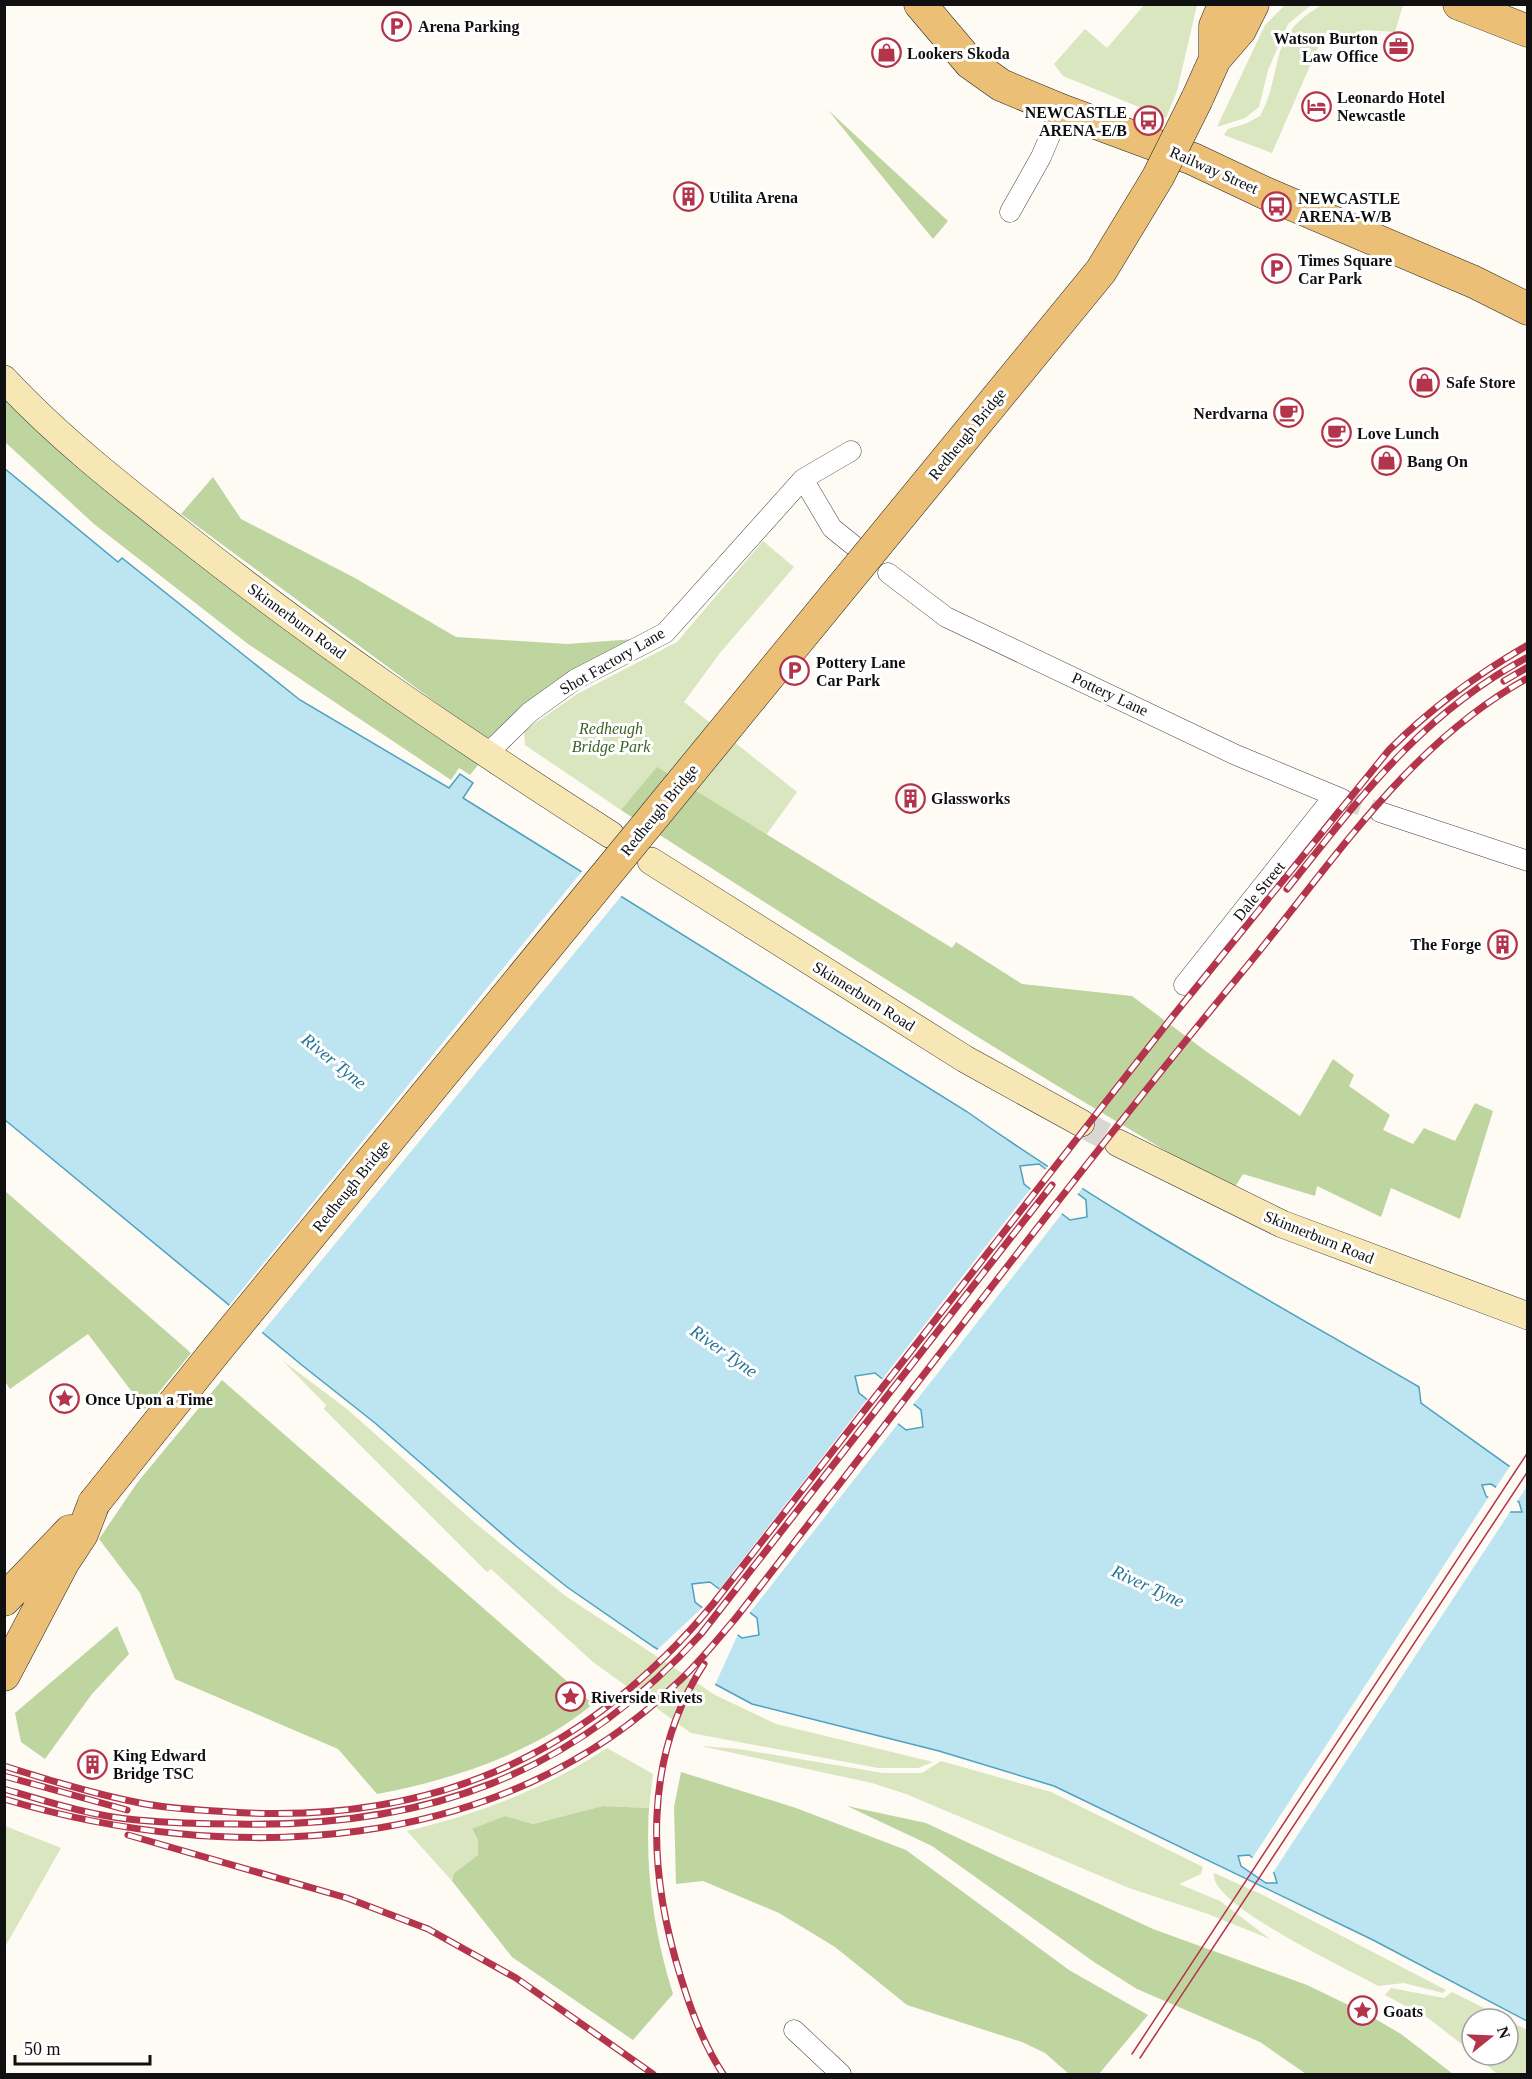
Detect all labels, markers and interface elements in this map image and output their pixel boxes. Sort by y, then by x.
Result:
parking icon: Arena Parking [381,10,413,42]
place label: Arena Parking [418,18,519,36]
place label: Watson Burton Law Office [1274,30,1378,65]
office icon: Watson Burton Law Office [1383,31,1415,63]
shop icon: Lookers Skoda [870,37,902,69]
place label: Lookers Skoda [907,45,1010,62]
place label: Leonardo Hotel Newcastle [1337,89,1446,124]
hotel icon: Leonardo Hotel Newcastle [1300,90,1332,122]
place label: NEWCASTLE ARENA-E/B [1025,104,1127,139]
bus stop icon: NEWCASTLE ARENA-E/B [1132,105,1164,137]
street label: Railway Street [1167,143,1261,198]
building icon: Utilita Arena [672,181,704,213]
place label: Utilita Arena [709,189,798,206]
place label: NEWCASTLE ARENA-W/B [1298,190,1400,225]
bus stop icon: NEWCASTLE ARENA-W/B [1261,191,1293,223]
place label: Times Square Car Park [1298,252,1392,287]
parking icon: Times Square Car Park [1261,253,1293,285]
shop icon: Safe Store [1409,366,1441,398]
place label: Safe Store [1446,374,1515,391]
street label: Redheugh Bridge [925,385,1010,484]
cafe icon: Nerdvarna [1273,397,1305,429]
place label: Nerdvarna [1193,405,1268,422]
cafe icon: Love Lunch [1320,417,1352,449]
place label: Love Lunch [1357,425,1439,442]
shop icon: Bang On [1370,445,1402,477]
place label: Bang On [1407,453,1468,471]
street label: Skinnerburn Road [245,580,349,662]
street label: Shot Factory Lane [557,624,668,699]
place label: Pottery Lane Car Park [816,654,905,689]
parking icon: Pottery Lane Car Park [779,655,811,687]
street label: Pottery Lane [1069,669,1151,720]
park label: Redheugh Bridge Park [572,720,651,756]
street label: Redheugh Bridge [617,761,702,860]
building icon: Glassworks [894,782,926,814]
place label: Glassworks [931,790,1010,807]
street label: Dale Street [1230,857,1288,924]
building icon: The Forge [1486,928,1518,960]
place label: The Forge [1410,936,1481,954]
street label: Skinnerburn Road [810,958,918,1034]
water label: River Tyne [297,1028,370,1093]
street label: Redheugh Bridge [309,1137,394,1236]
street label: Skinnerburn Road [1262,1207,1376,1267]
water label: River Tyne [686,1320,761,1381]
place icon: Once Upon a Time [48,1383,80,1415]
place label: Once Upon a Time [85,1391,213,1409]
water label: River Tyne [1108,1560,1187,1611]
place icon: Riverside Rivets [554,1681,586,1713]
place label: Riverside Rivets [591,1689,703,1706]
place label: King Edward Bridge TSC [113,1747,206,1783]
building icon: King Edward Bridge TSC [76,1748,108,1780]
place icon: Goats [1346,1995,1378,2027]
place label: Goats [1383,2003,1423,2020]
north arrow [1460,2007,1520,2067]
text: N [1494,2024,1514,2041]
scale bar [15,2028,150,2066]
text: 50 m [24,2039,61,2059]

